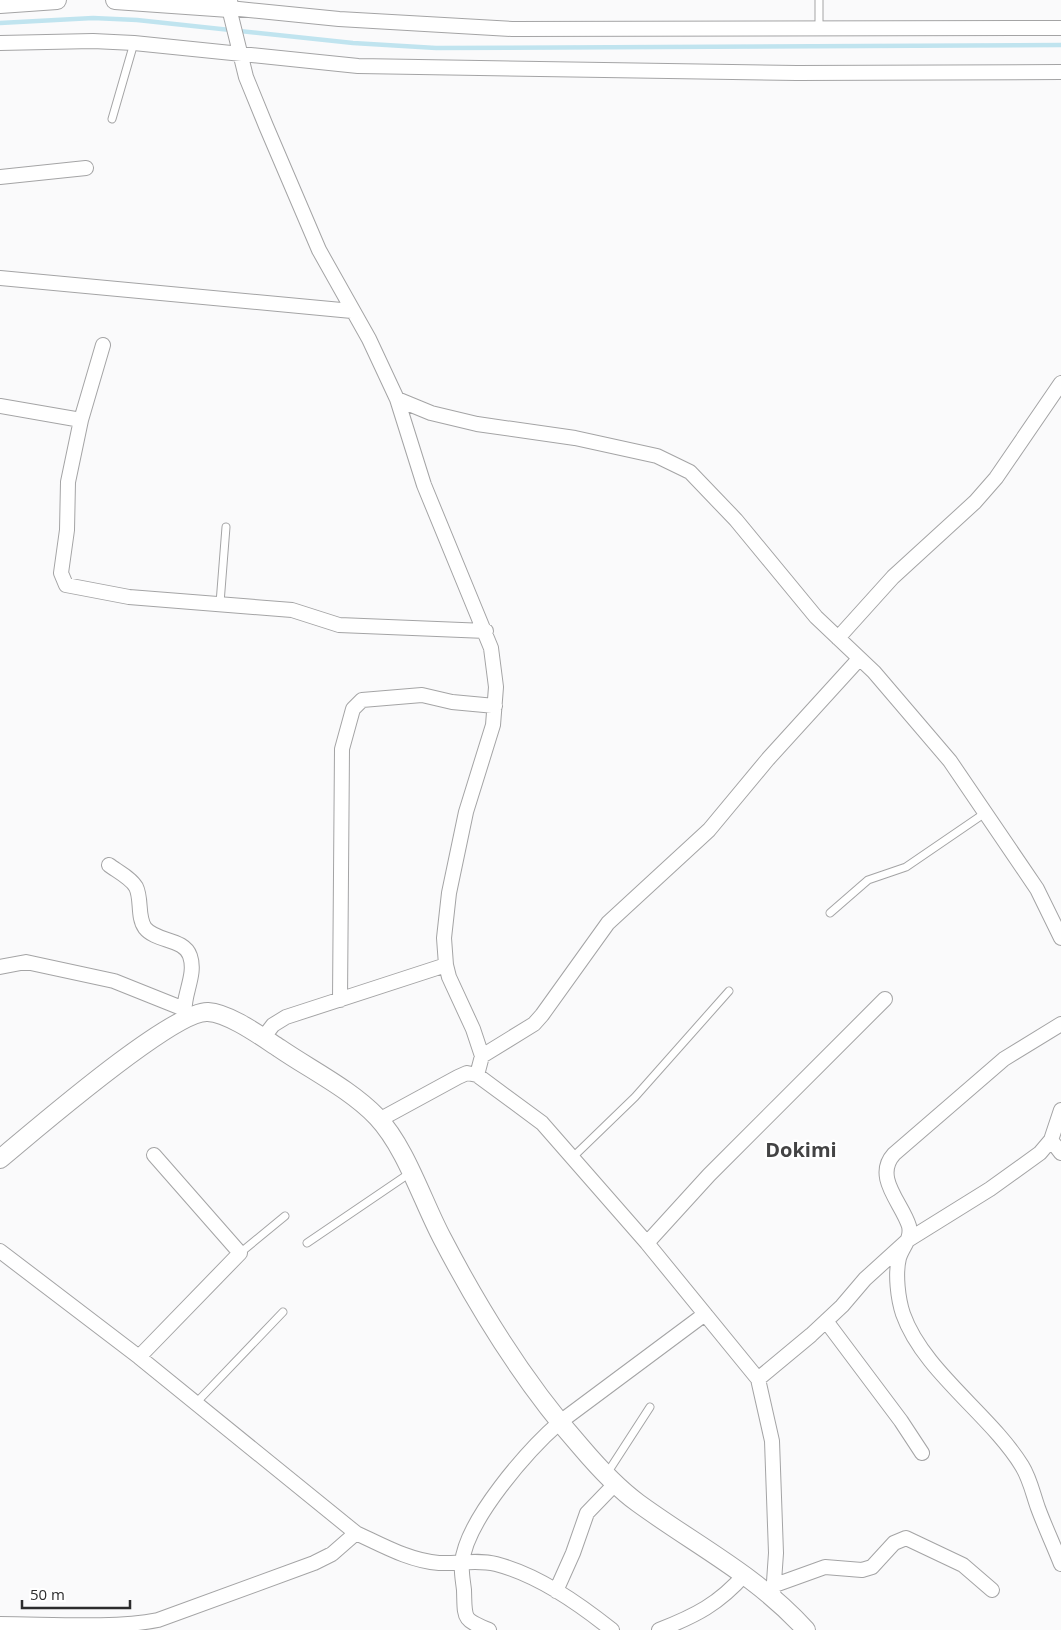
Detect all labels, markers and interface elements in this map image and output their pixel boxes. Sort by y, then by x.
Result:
district label: Dokimi [765,1136,837,1163]
scale bar [22,1578,130,1610]
text: 50 m [30,1584,65,1604]

